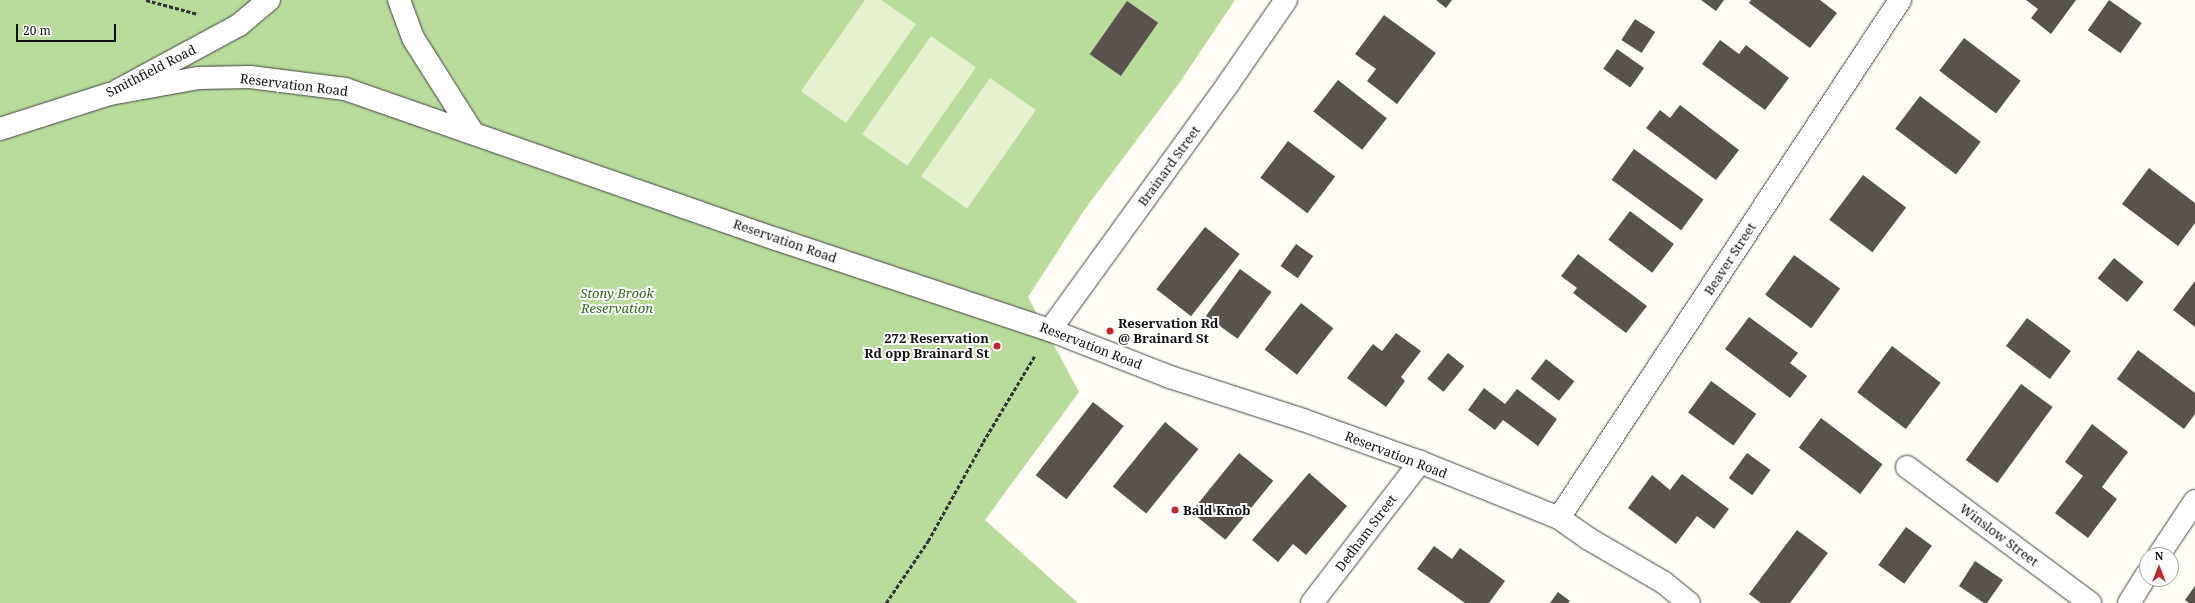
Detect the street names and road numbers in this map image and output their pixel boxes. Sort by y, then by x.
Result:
street label: Smithfield Road [104,42,198,100]
street label: Reservation Road [239,71,349,99]
street label: Brainard Street [1135,123,1203,209]
street label: Reservation Road [731,216,839,266]
street label: Beaver Street [1701,220,1759,298]
street label: Reservation Road [1038,319,1144,373]
street label: Reservation Road [1343,428,1449,482]
street label: Dedham Street [1332,492,1400,574]
street label: Winslow Street [1957,500,2041,570]

